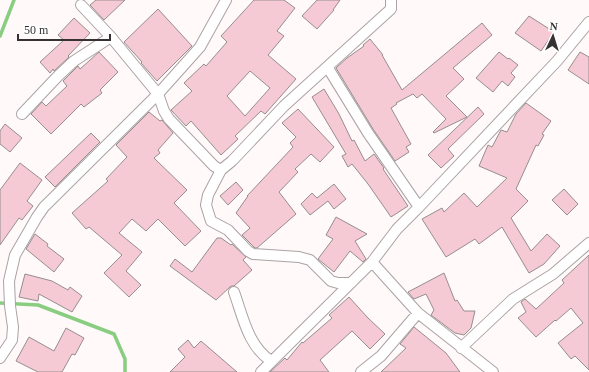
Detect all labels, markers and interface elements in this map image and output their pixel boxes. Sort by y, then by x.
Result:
scale bar [18,16,110,42]
north arrow [533,16,573,56]
text: N [549,20,558,32]
text: 50 m [24,23,49,37]

